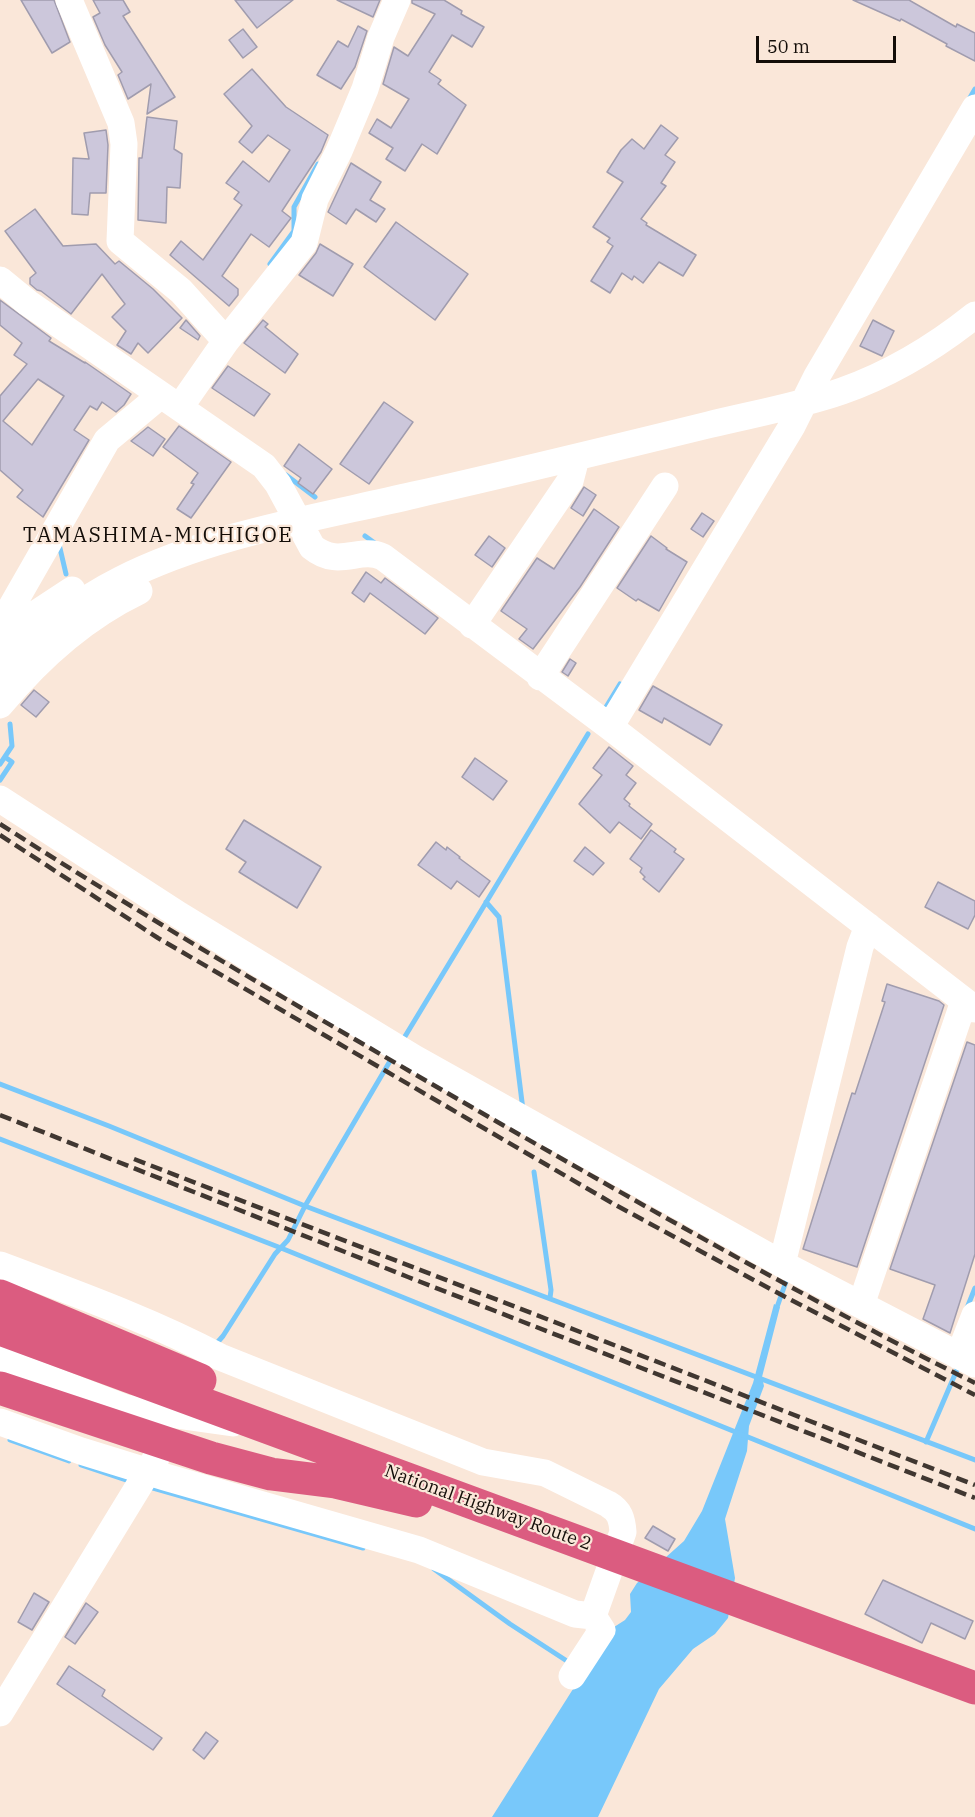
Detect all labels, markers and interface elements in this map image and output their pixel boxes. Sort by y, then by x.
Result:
scale bar [759,24,898,62]
text: 50 m [767,35,810,58]
district label: TAMASHIMA-MICHIGOE [23,523,293,549]
street label: National Highway Route 2 [382,1460,594,1556]

